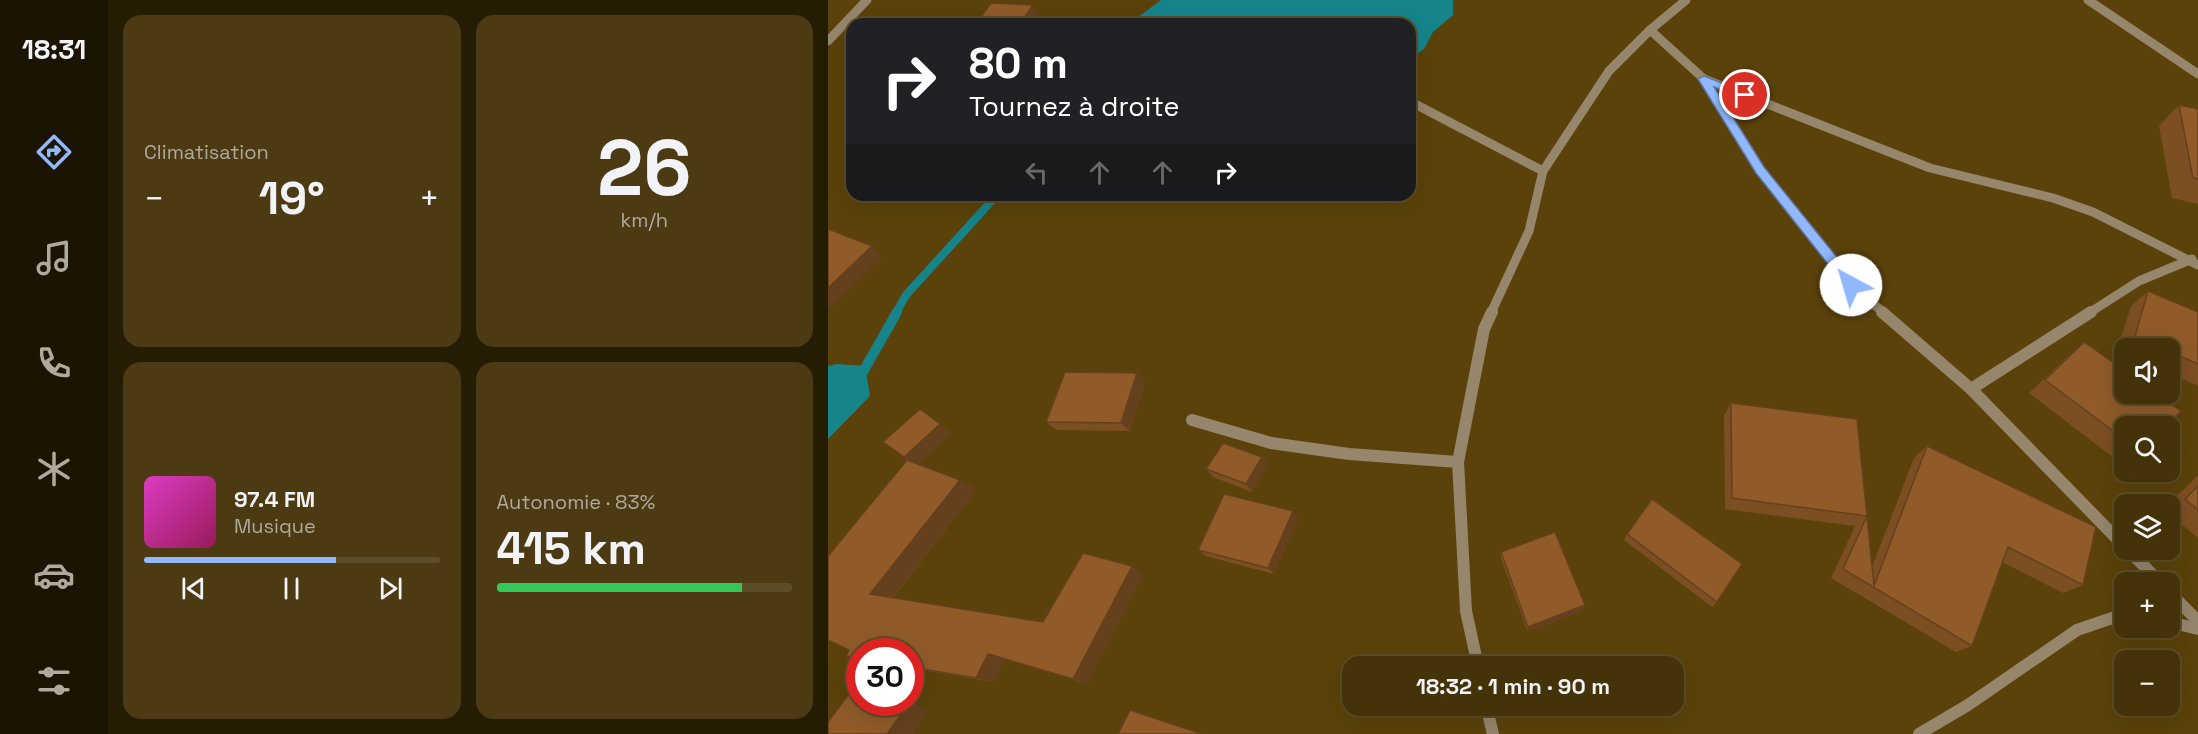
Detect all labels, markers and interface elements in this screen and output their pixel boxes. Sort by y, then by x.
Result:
text: 18:31 [22,32,86,67]
text: 80 m [969,37,1068,90]
icon: right [870,42,948,120]
pin [1719,69,1770,120]
icon: arrive [1728,78,1761,111]
text: Tournez à droite [969,89,1179,124]
text: 26 [597,118,692,218]
icon: directions [33,131,75,173]
text: Climatisation [144,139,269,165]
icon: left [1020,156,1053,189]
icon: ahead [1083,156,1116,189]
icon: ahead [1146,156,1179,189]
icon: right [1209,156,1242,189]
text: 19° [259,170,325,227]
text: − [144,178,164,220]
text: + [419,178,439,220]
text: km/h [620,207,668,233]
icon: music [33,237,75,279]
position arrow [1819,253,1883,317]
map controls [2114,338,2180,716]
button: sound [2114,338,2180,404]
icon: phone [33,342,75,384]
button: search [2114,416,2180,482]
icon: climate [33,448,75,490]
text: 97.4 FM [234,485,315,513]
text: Autonomie · 83% [497,489,655,515]
button: layers [2114,494,2180,560]
text: Musique [234,513,316,539]
text: 415 km [497,520,646,577]
icon: car [33,554,75,596]
icon: previous [177,572,210,605]
icon: pause [275,572,308,605]
icon: next [374,572,407,605]
button: + [2114,572,2180,638]
speed limit sign: 30 [846,638,924,716]
button: − [2114,650,2180,716]
icon: filters [33,660,75,702]
text: 18:32 · 1 min · 90 m [1416,672,1610,700]

